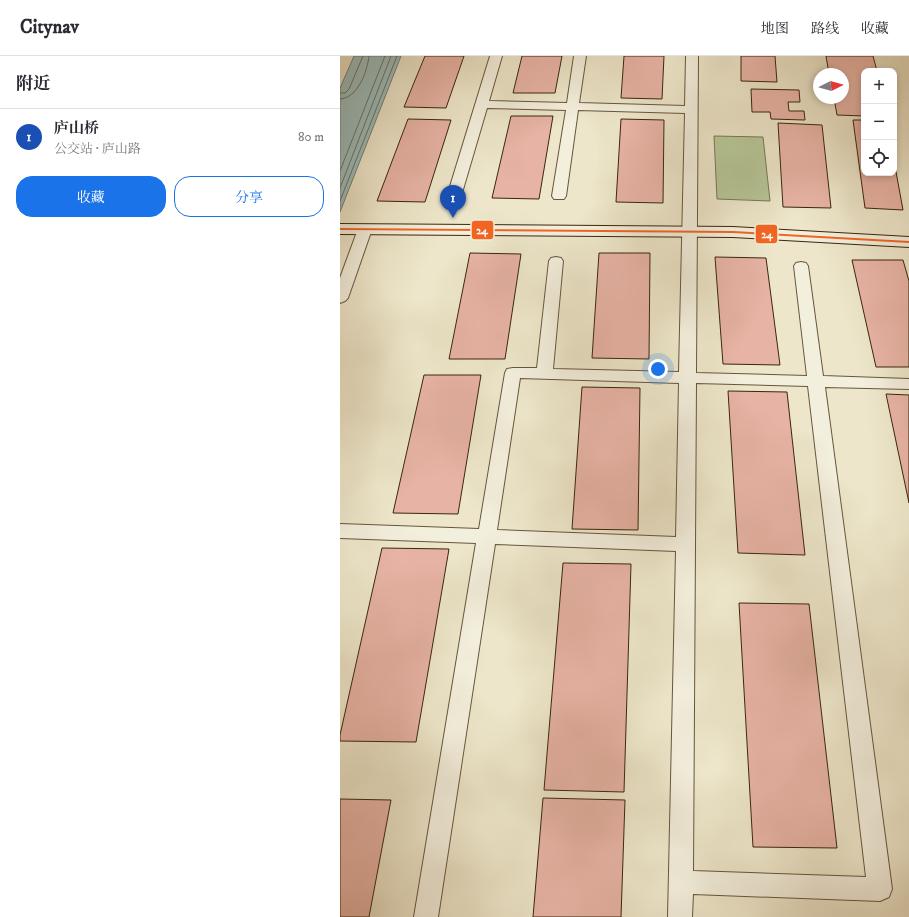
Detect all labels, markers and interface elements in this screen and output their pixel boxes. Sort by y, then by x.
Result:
text: Citynav [20,16,79,39]
text: 地图 [761,20,789,38]
text: 路线 [811,20,839,38]
text: 收藏 [861,20,889,38]
north arrow [813,68,849,104]
map controls [861,68,897,176]
button: + [861,68,897,104]
text: 附近 [16,73,50,95]
button: − [861,104,897,140]
text: 庐山桥 [54,119,99,138]
text: 1 [27,129,31,145]
text: 80 m [298,129,324,145]
button: locate [861,140,897,176]
text: 公交站 · 庐山路 [54,141,141,157]
button: 收藏 [16,176,166,217]
button: 分享 [174,176,324,217]
pin: 1 [440,185,466,218]
line badge: 24 [471,220,494,240]
text: 24 [476,224,489,238]
line badge: 24 [755,224,778,244]
text: 24 [761,228,774,242]
your location [648,359,668,379]

